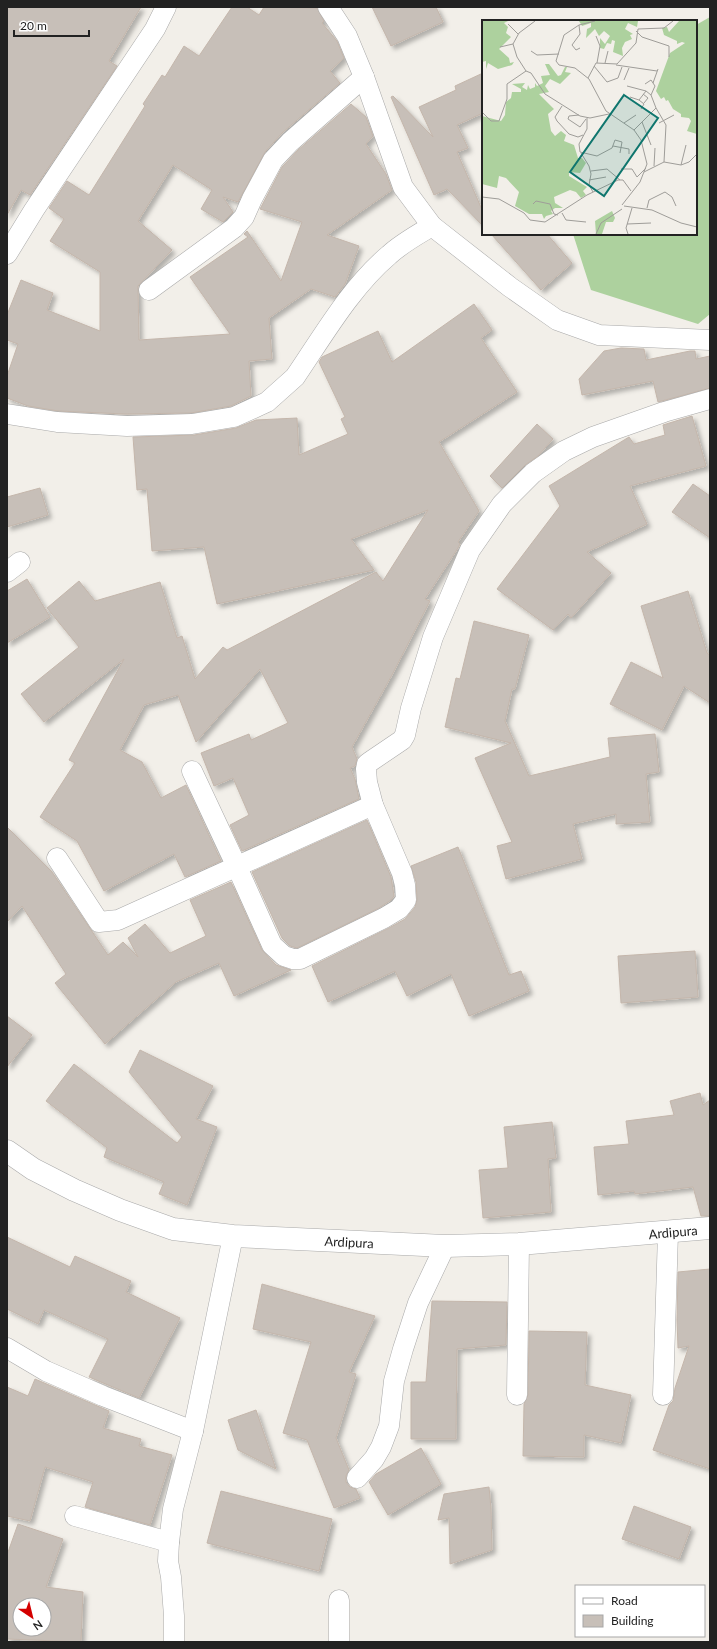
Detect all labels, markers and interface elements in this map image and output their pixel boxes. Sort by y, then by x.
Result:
scale bar [14,12,89,38]
text: 20 m [20,18,47,33]
inset map [482,20,697,235]
street label: Ardipura [648,1222,698,1242]
street label: Ardipura [324,1233,374,1251]
legend [575,1585,705,1637]
text: Road [611,1593,638,1608]
north arrow [12,1597,52,1637]
text: Building [611,1613,654,1628]
text: N [31,1618,45,1633]

